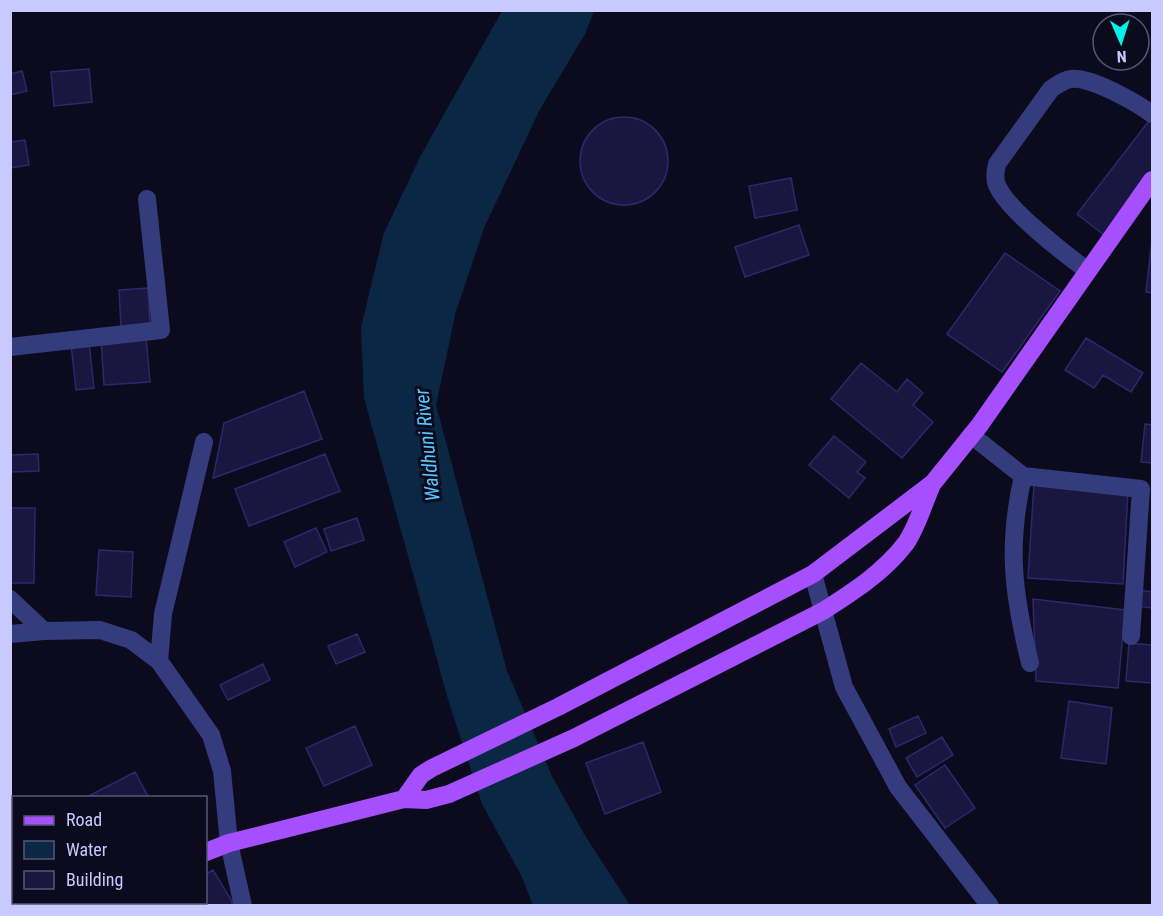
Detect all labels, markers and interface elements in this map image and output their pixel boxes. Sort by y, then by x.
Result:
north arrow [1091,12,1151,72]
text: N [1116,47,1127,66]
water label: Waldhuni River [409,387,445,502]
legend [12,796,207,904]
text: Road [66,809,102,830]
text: Water [66,839,108,860]
text: Building [66,869,123,890]

